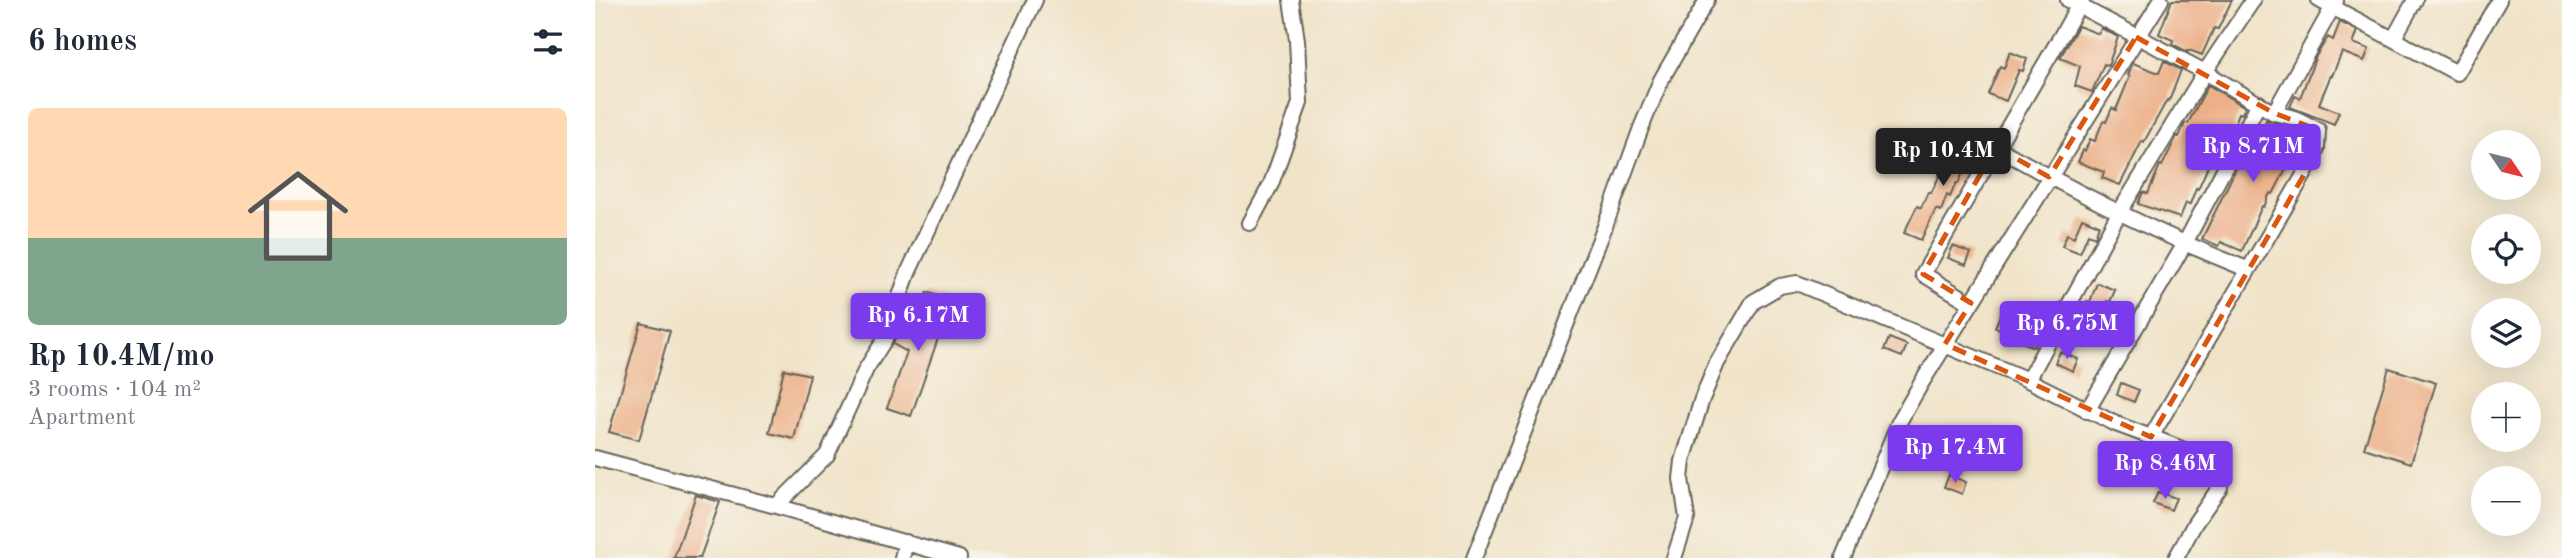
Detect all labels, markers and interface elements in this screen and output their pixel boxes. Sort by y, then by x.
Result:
icon: filters [529,23,567,61]
text: 6 homes [28,27,137,57]
pin: Rp 8.71M [2181,124,2325,184]
pin: Rp 10.4M [1871,128,2015,188]
north arrow [2471,130,2541,200]
map controls [2471,130,2541,536]
text: Rp 8.71M [2202,135,2304,158]
text: Rp 10.4M [1892,139,1994,162]
icon: home [235,153,361,279]
button: locate [2471,214,2541,284]
pin: Rp 6.17M [846,294,990,353]
button: layers [2471,298,2541,368]
pin: Rp 6.75M [1995,302,2139,361]
text: Rp 6.17M [867,304,969,327]
text: Rp 6.75M [2016,312,2118,335]
text: Rp 10.4M/mo [28,342,215,372]
text: 3 rooms · 104 m² [28,378,201,401]
button: + [2471,382,2541,452]
text: Apartment [28,406,136,429]
pin: Rp 17.4M [1883,426,2027,485]
text: Rp 17.4M [1904,436,2006,459]
pin: Rp 8.46M [2093,442,2237,501]
text: Rp 8.46M [2114,452,2216,475]
button: − [2471,466,2541,536]

